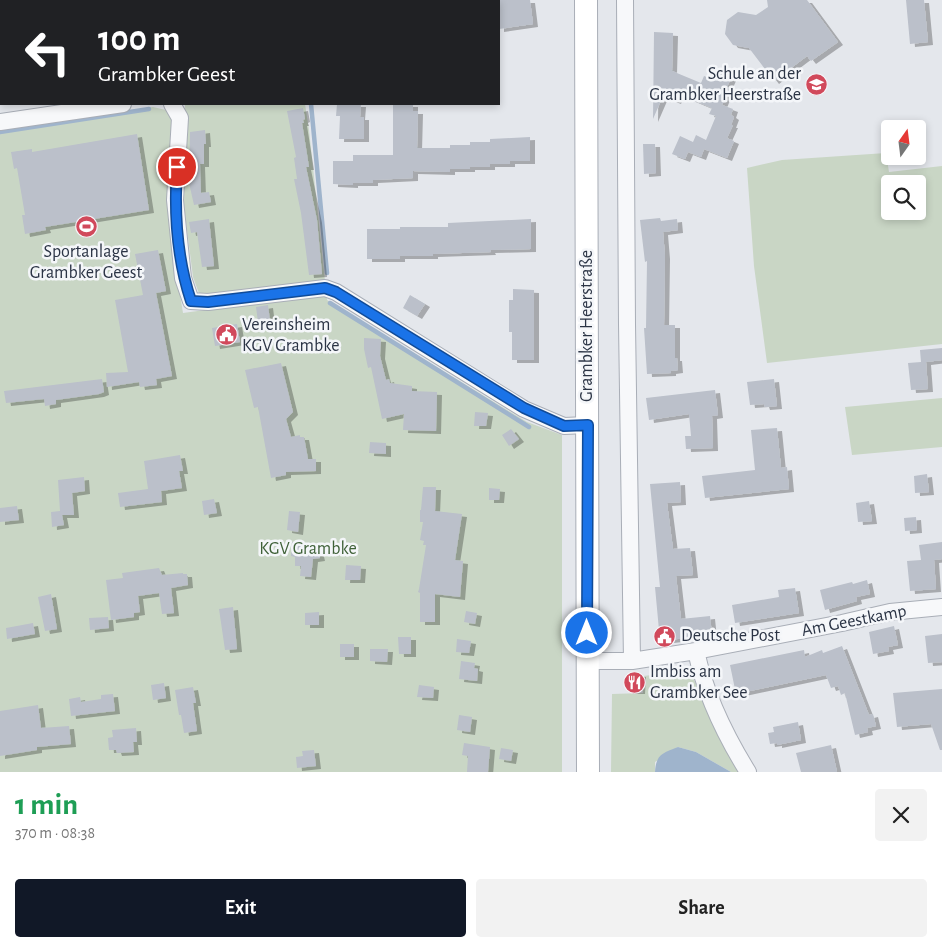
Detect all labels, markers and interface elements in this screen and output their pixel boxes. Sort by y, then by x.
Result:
icon: left [15,20,80,85]
text: 100 m [98,22,181,57]
text: Grambker Geest [98,63,235,85]
place label: Schule an der Grambker Heerstraße [649,65,801,104]
school or university icon: Schule an der Grambker Heerstraße [805,72,829,96]
north arrow [881,120,926,165]
map controls [881,120,926,220]
pin [156,146,198,188]
icon: arrive [163,153,191,181]
button: search [881,175,926,220]
sports icon: Sportanlage Grambker Geest [74,215,98,239]
place label: Sportanlage Grambker Geest [30,243,142,282]
street label: Grambker Heerstraße [578,250,596,402]
place label: Vereinsheim KGV Grambke [242,316,339,355]
public building icon: Vereinsheim KGV Grambke [214,323,238,347]
park label: KGV Grambke [259,540,357,558]
street label: Am Geestkamp [800,602,908,640]
position arrow [560,606,612,658]
public building icon: Deutsche Post [653,624,677,648]
place label: Deutsche Post [681,627,780,645]
place label: Imbiss am Grambker See [650,663,748,702]
restaurant icon: Imbiss am Grambker See [622,670,646,694]
button: close [875,789,927,841]
text: 1 min [15,790,78,820]
text: 370 m · 08:38 [15,825,95,841]
button: Exit [15,879,466,937]
button: Share [476,879,927,937]

